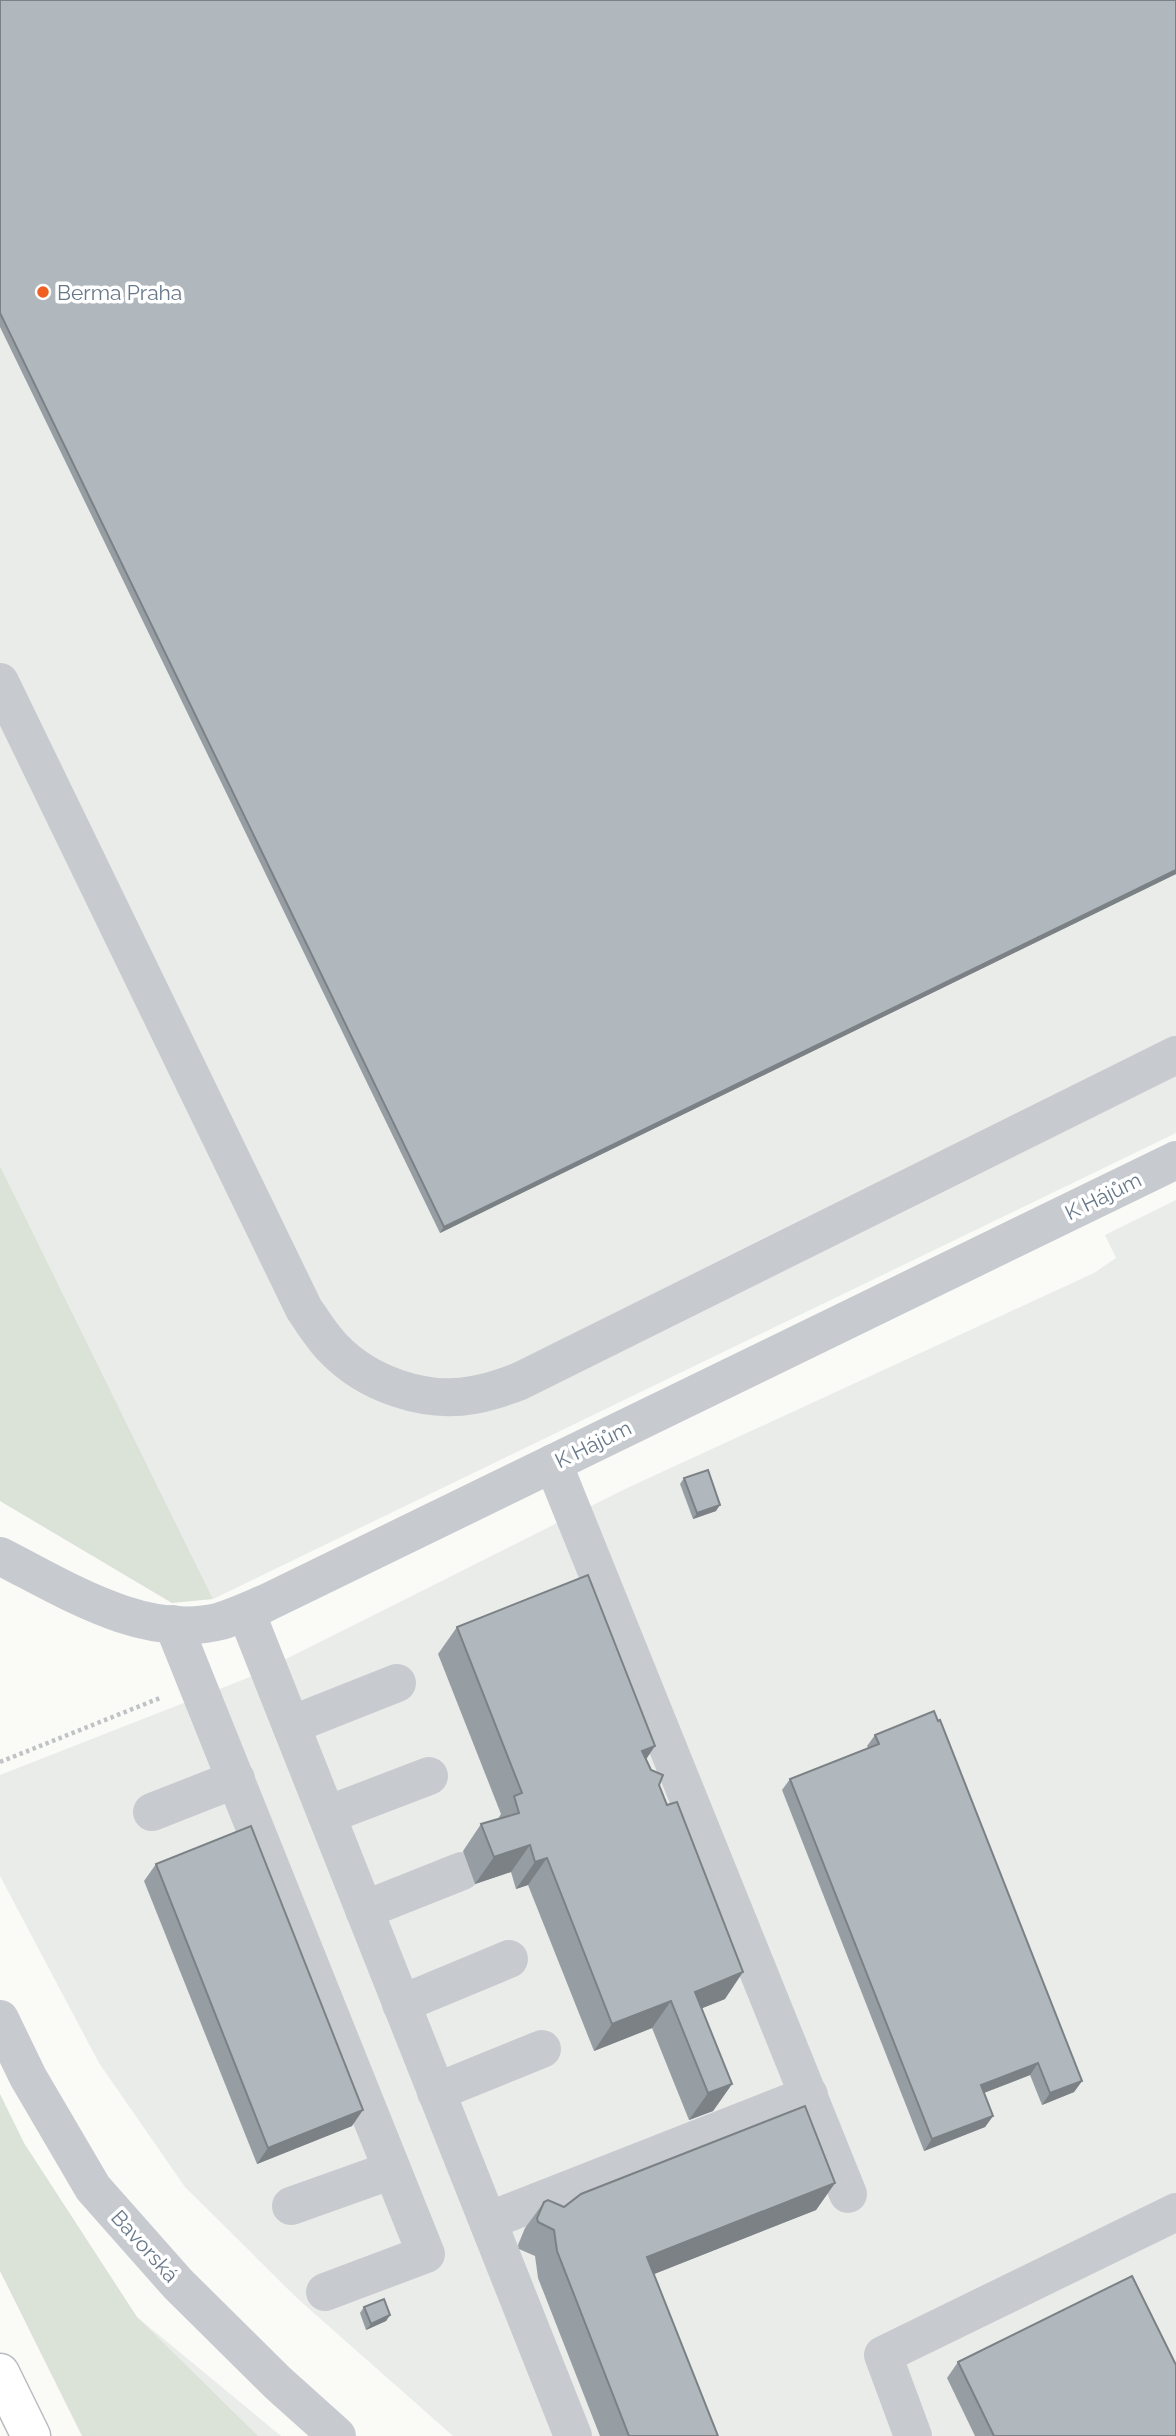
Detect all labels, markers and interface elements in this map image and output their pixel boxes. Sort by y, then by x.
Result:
place label: Berma Praha [57,280,182,305]
marker: Berma Praha [35,284,51,300]
street label: K Hájům [1061,1167,1145,1225]
street label: K Hájům [551,1415,635,1473]
street label: Bavorská [106,2205,184,2287]

